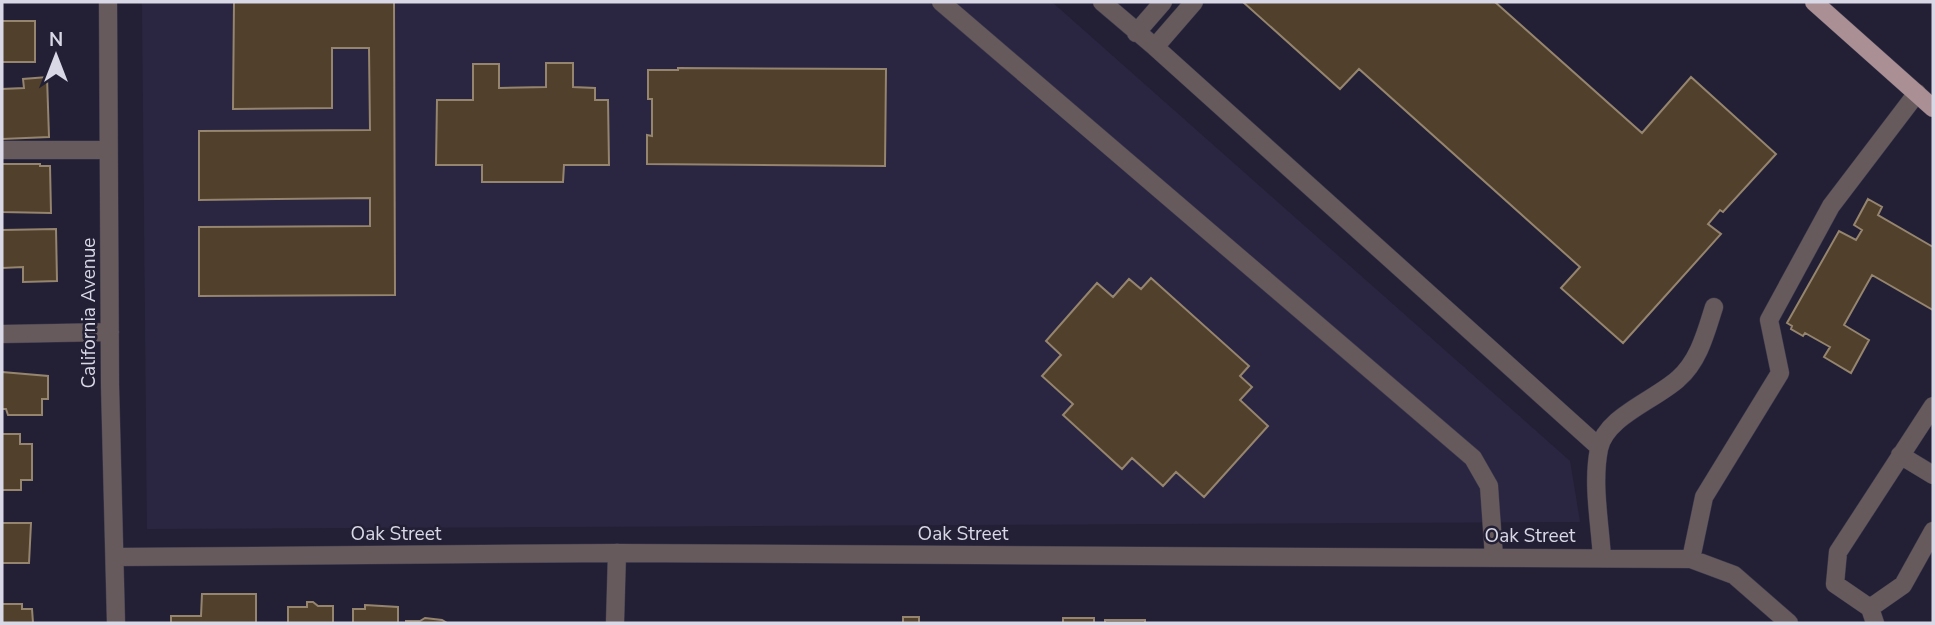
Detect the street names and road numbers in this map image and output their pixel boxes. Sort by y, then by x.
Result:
street label: California Avenue [76,238,102,388]
street label: Oak Street [351,521,442,547]
street label: Oak Street [918,521,1009,547]
street label: Oak Street [1485,523,1576,549]

